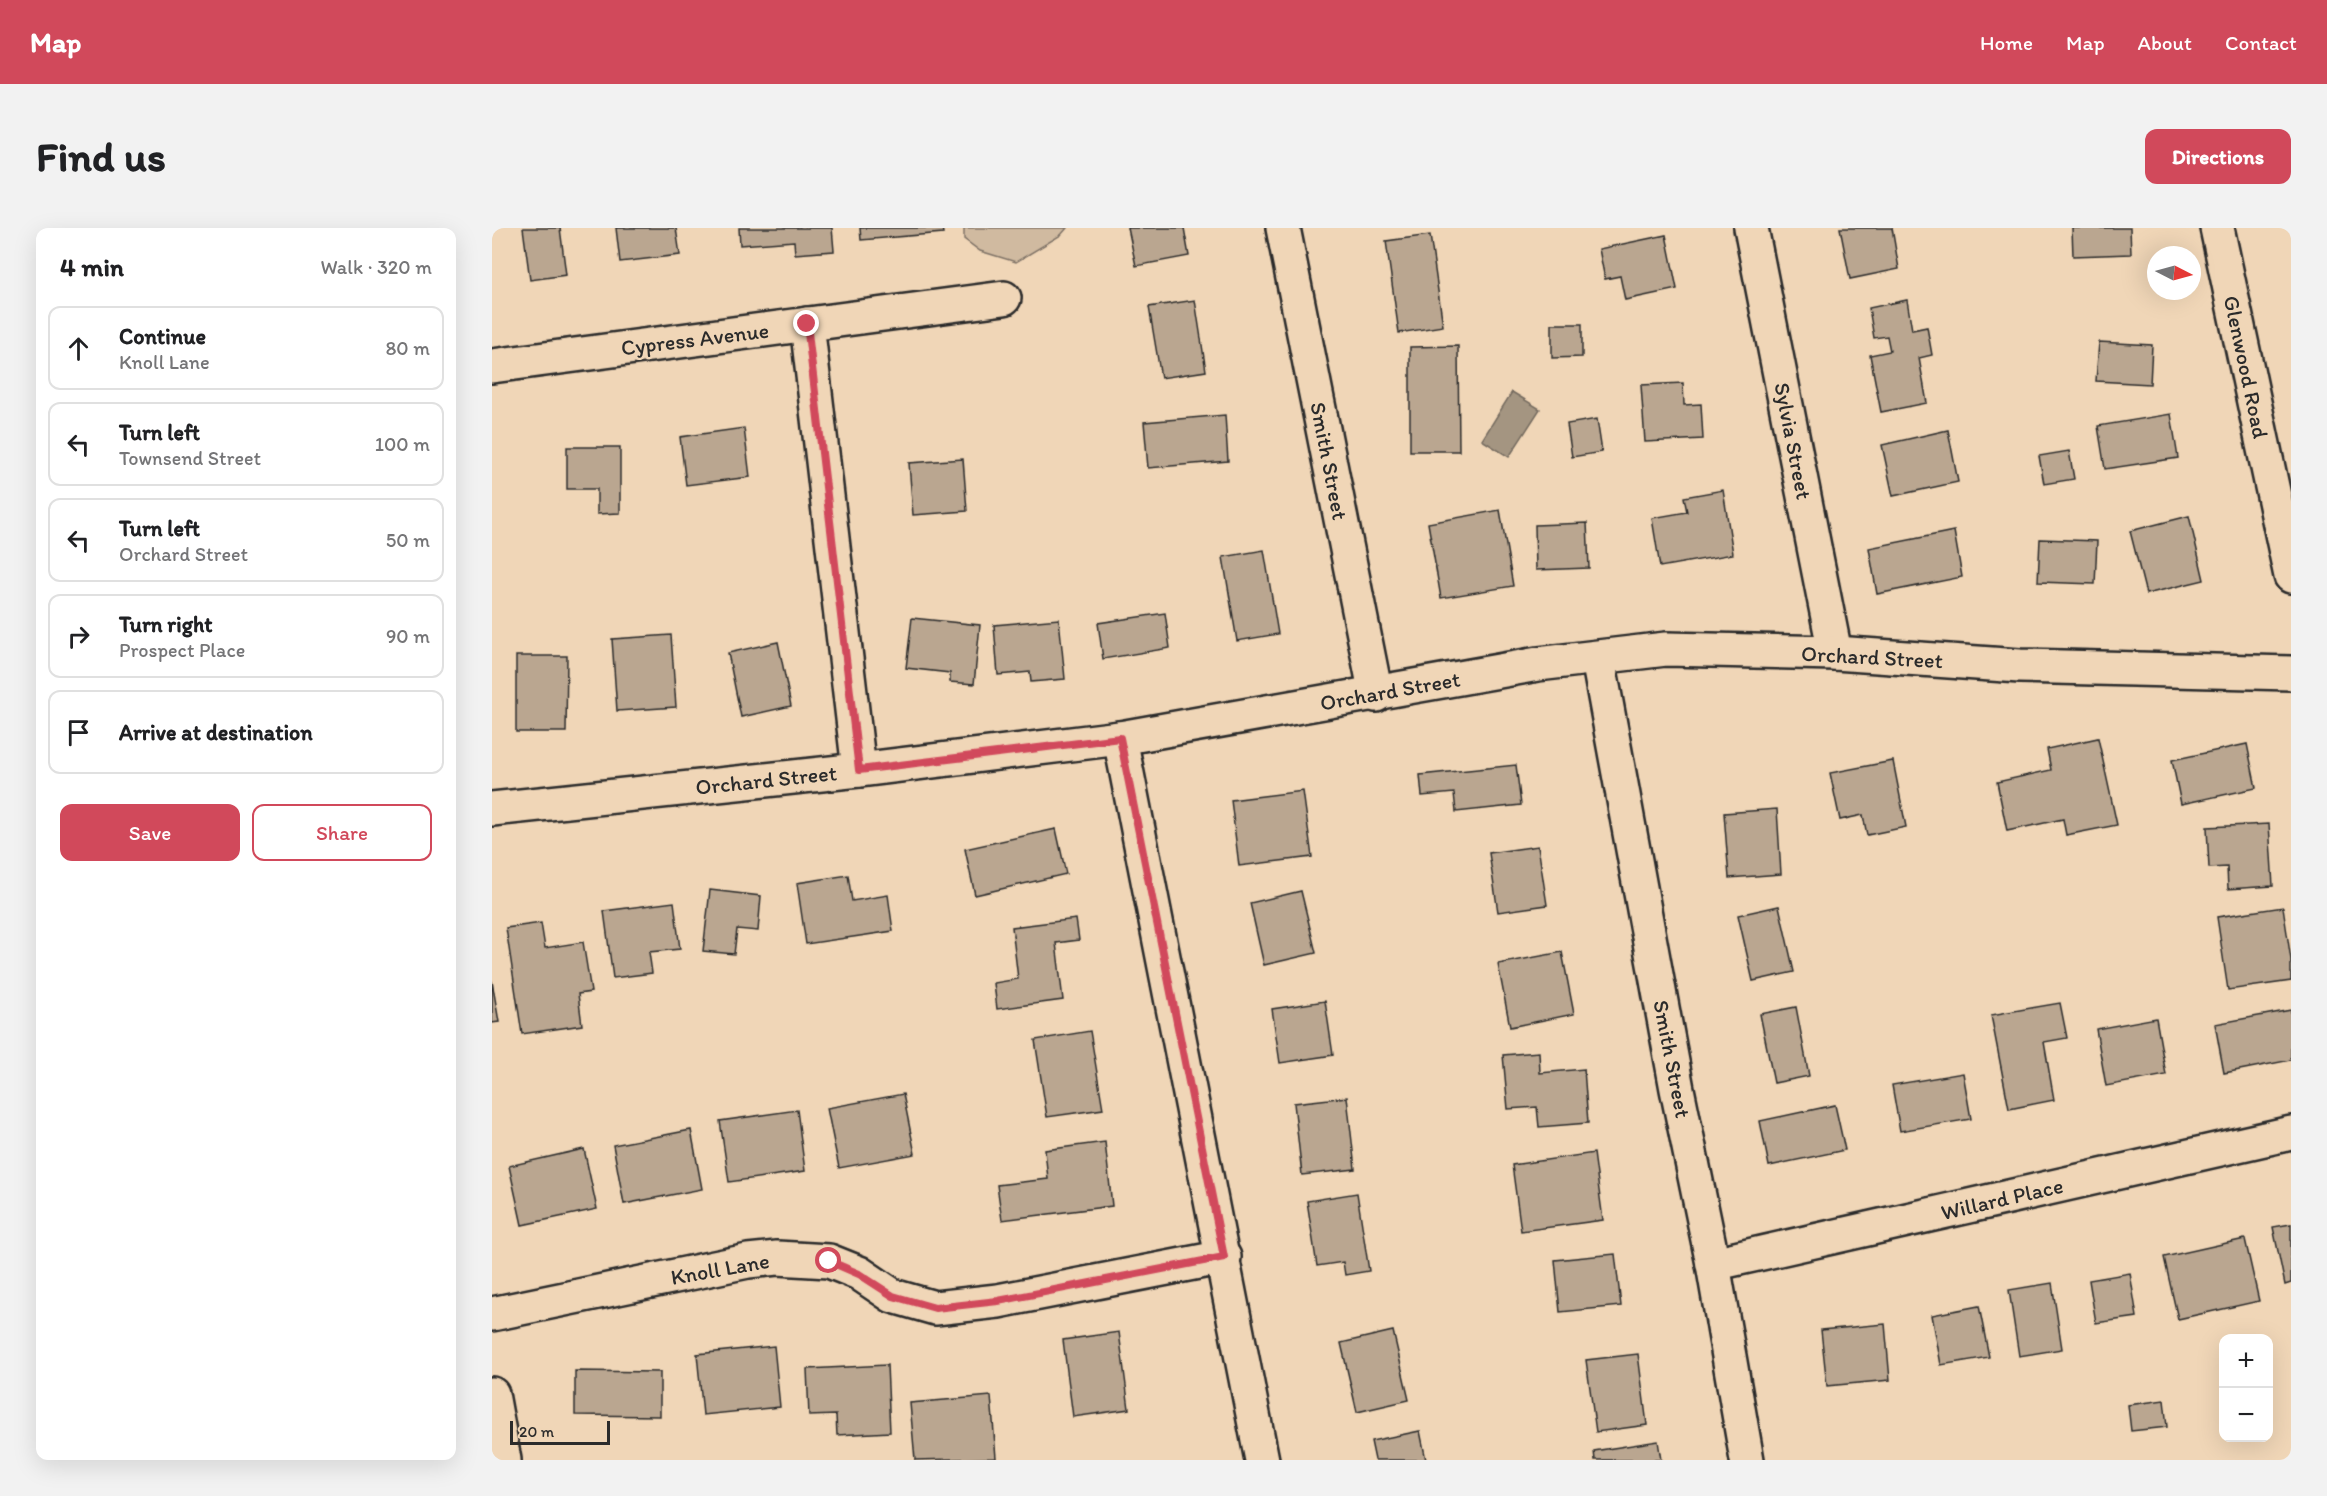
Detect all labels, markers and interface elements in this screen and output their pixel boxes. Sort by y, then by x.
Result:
text: Map [30,25,81,59]
text: Home [1980,30,2033,55]
text: Map [2066,30,2105,55]
text: About [2138,30,2192,55]
text: Contact [2225,30,2297,55]
button: Directions [2145,129,2291,184]
text: Find us [36,131,166,182]
north arrow [2147,246,2201,300]
text: 4 min [60,251,124,283]
text: Walk · 320 m [320,255,432,279]
street label: Glenwood Road [2218,293,2274,441]
route end [793,310,819,336]
street label: Cypress Avenue [620,317,770,361]
text: Continue [119,323,206,350]
icon: ahead [62,332,95,365]
text: 80 m [385,336,430,360]
text: Knoll Lane [119,350,210,374]
street label: Sylvia Street [1768,380,1818,502]
street label: Smith Street [1304,400,1354,522]
text: Turn left [119,419,200,446]
icon: left [62,428,95,461]
text: 100 m [375,432,430,456]
text: Townsend Street [119,446,261,470]
text: Turn left [119,515,200,542]
icon: left [62,524,95,557]
text: 50 m [386,528,430,552]
text: Orchard Street [119,542,248,566]
text: Turn right [119,611,213,638]
icon: right [62,620,95,653]
text: 90 m [386,624,430,648]
text: Prospect Place [119,638,245,662]
street label: Orchard Street [1800,640,1944,674]
street label: Orchard Street [1318,665,1462,717]
icon: arrive [62,716,95,749]
text: Arrive at destination [119,719,313,746]
street label: Orchard Street [694,759,838,801]
button: Save [60,804,240,861]
button: Share [252,804,432,861]
street label: Smith Street [1647,998,1697,1120]
street label: Willard Place [1938,1172,2066,1226]
street label: Knoll Lane [668,1247,772,1291]
route start [815,1247,841,1273]
map controls [2219,1334,2273,1442]
button: + [2219,1334,2273,1388]
button: − [2219,1388,2273,1442]
scale bar [510,1418,610,1446]
text: 20 m [519,1422,554,1441]

